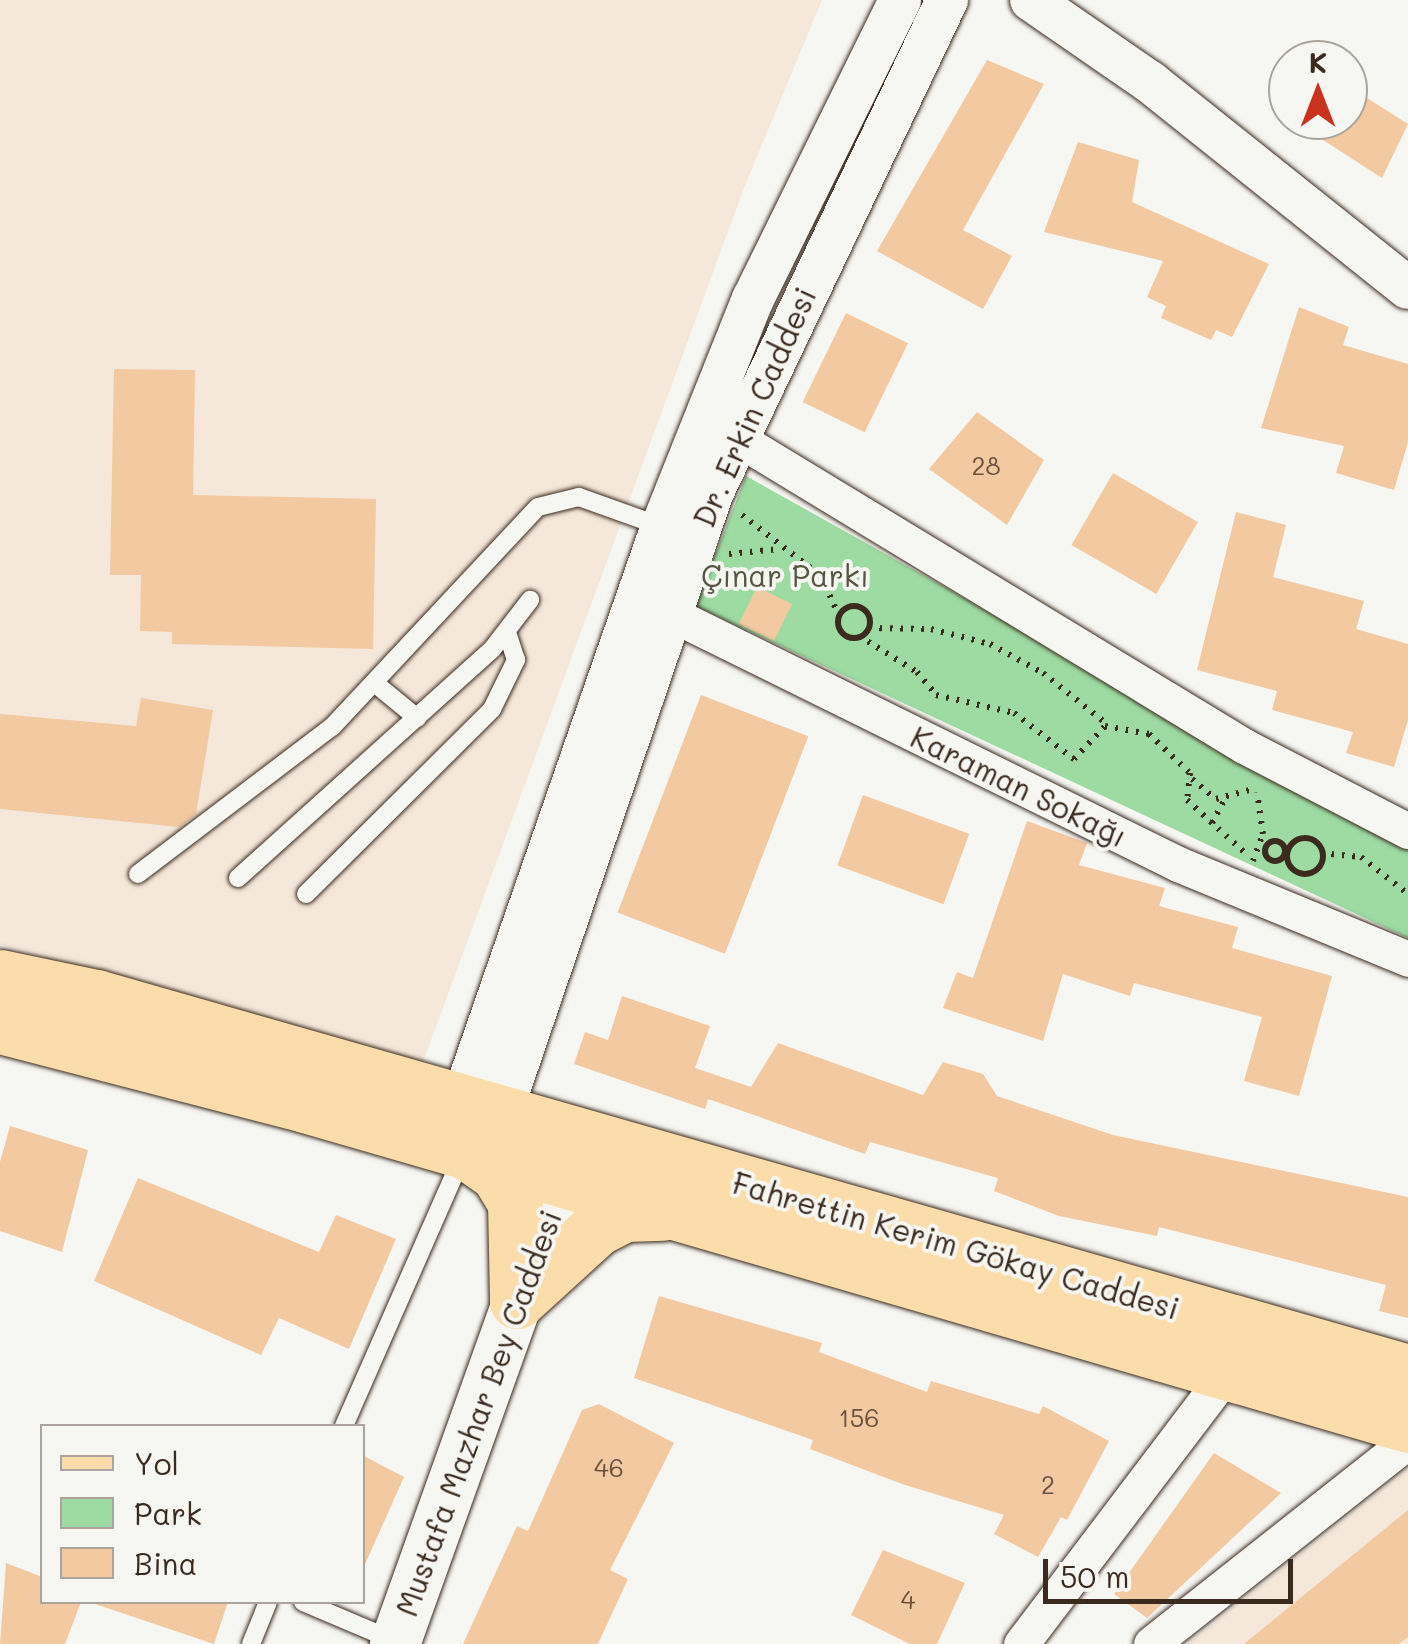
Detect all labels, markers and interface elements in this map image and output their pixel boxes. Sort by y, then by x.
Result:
north arrow [1268,40,1368,140]
text: K [1309,44,1327,80]
street label: Dr. Erkin Caddesi [685,282,823,532]
house number: 28 [971,450,1001,480]
park label: Çınar Parkı [701,557,869,593]
street label: Karaman Sokağı [905,718,1133,854]
street label: Fahrettin Kerim Gökay Caddesi [729,1164,1183,1326]
street label: Mustafa Mazhar Bey Caddesi [388,1205,568,1621]
house number: 156 [839,1402,879,1432]
legend [40,1424,365,1604]
text: Yol [134,1443,179,1483]
house number: 46 [594,1452,624,1482]
house number: 2 [1041,1469,1055,1499]
text: Park [134,1493,202,1533]
scale bar [1048,1539,1298,1601]
text: Bina [134,1543,197,1583]
text: 50 m [1060,1556,1130,1596]
house number: 4 [901,1584,915,1614]

